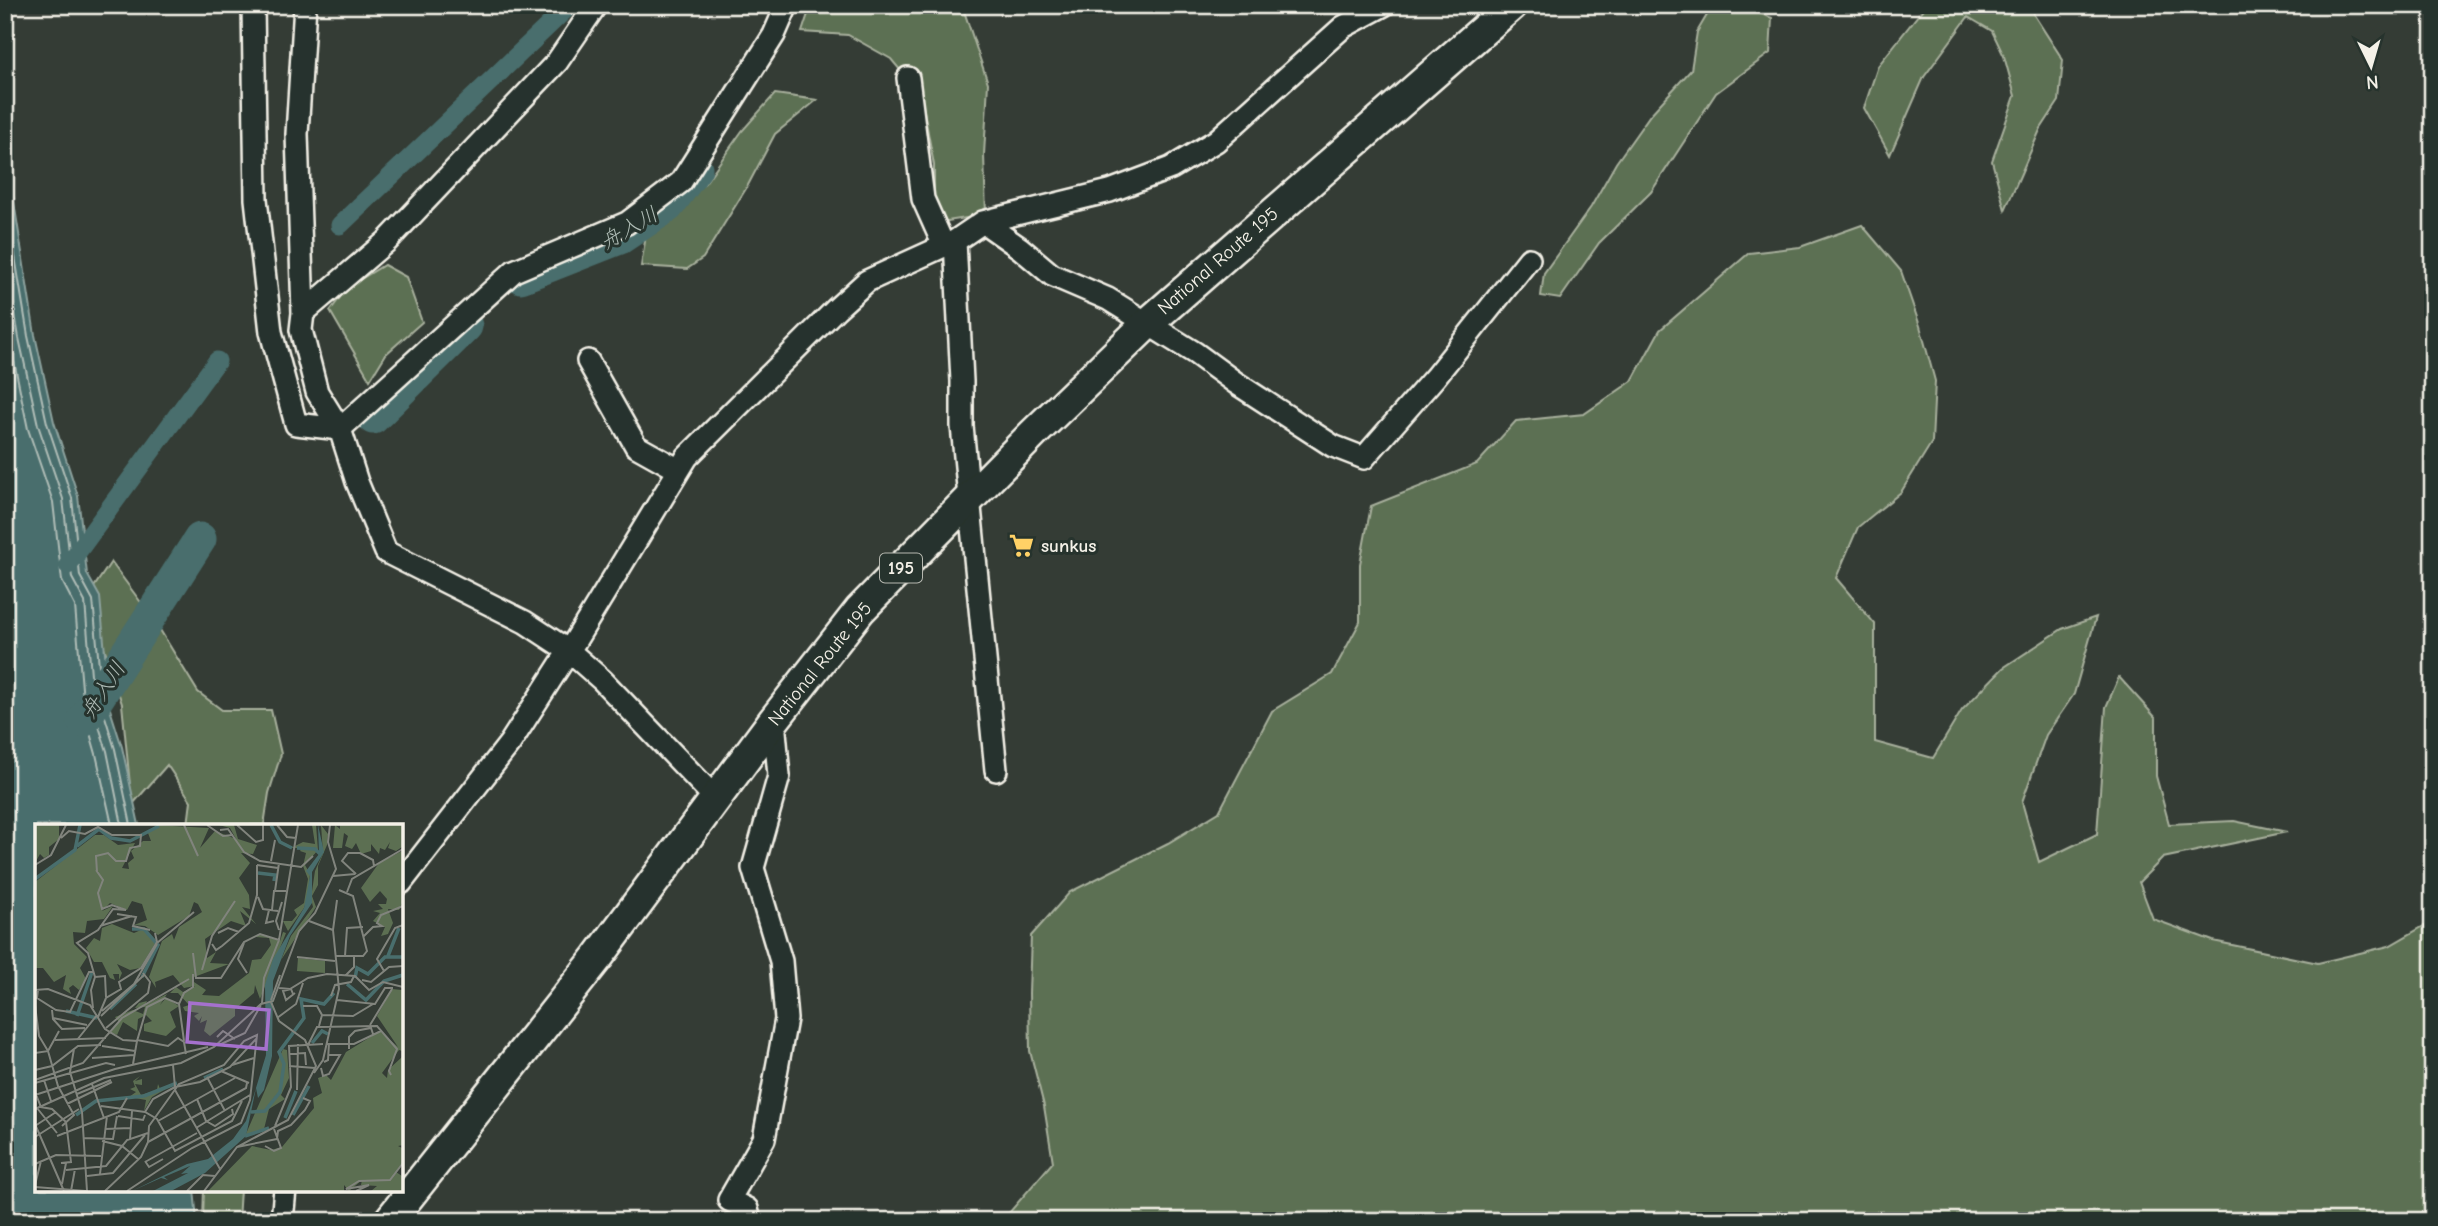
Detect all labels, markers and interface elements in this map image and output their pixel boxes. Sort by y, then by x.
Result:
north arrow [2336,32,2406,102]
text: N [2365,70,2380,93]
water label: 舟入川 [596,202,662,254]
street label: National Route 195 [1153,203,1283,319]
supermarket icon: sunkus [1007,532,1035,560]
place label: sunkus [1041,535,1096,557]
road number: 195 [880,554,922,582]
street label: National Route 195 [763,598,877,730]
water label: 舟入川 [76,657,130,723]
inset map [35,824,402,1191]

